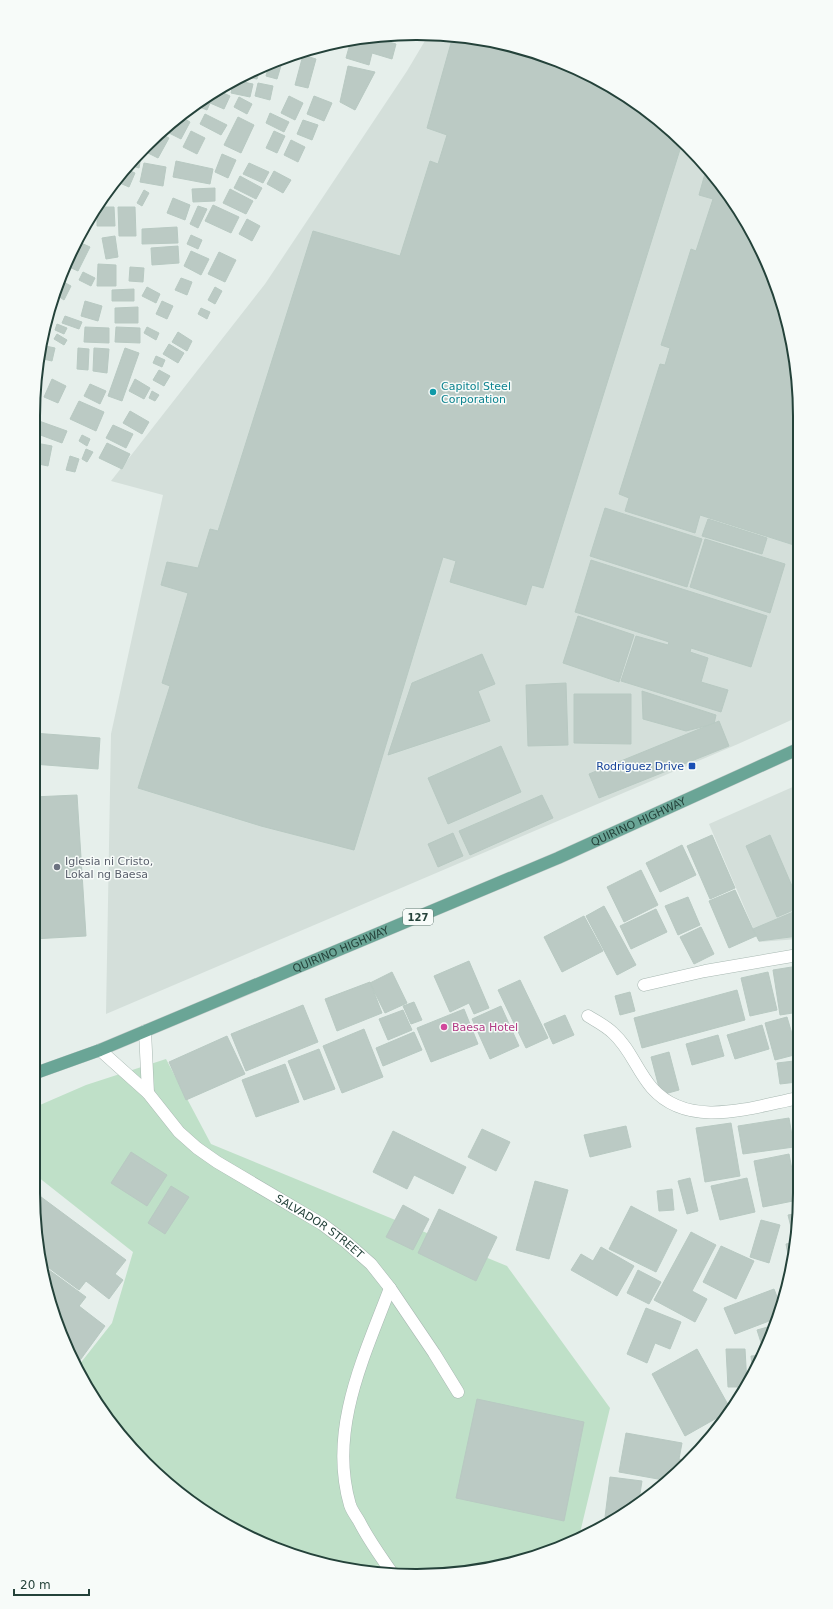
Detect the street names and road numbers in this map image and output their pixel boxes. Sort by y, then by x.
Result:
street label: QUIRINO HIGHWAY [589,794,688,849]
road number: 127 [403,909,433,925]
street label: QUIRINO HIGHWAY [290,923,391,975]
street label: SALVADOR STREET [273,1192,367,1261]

